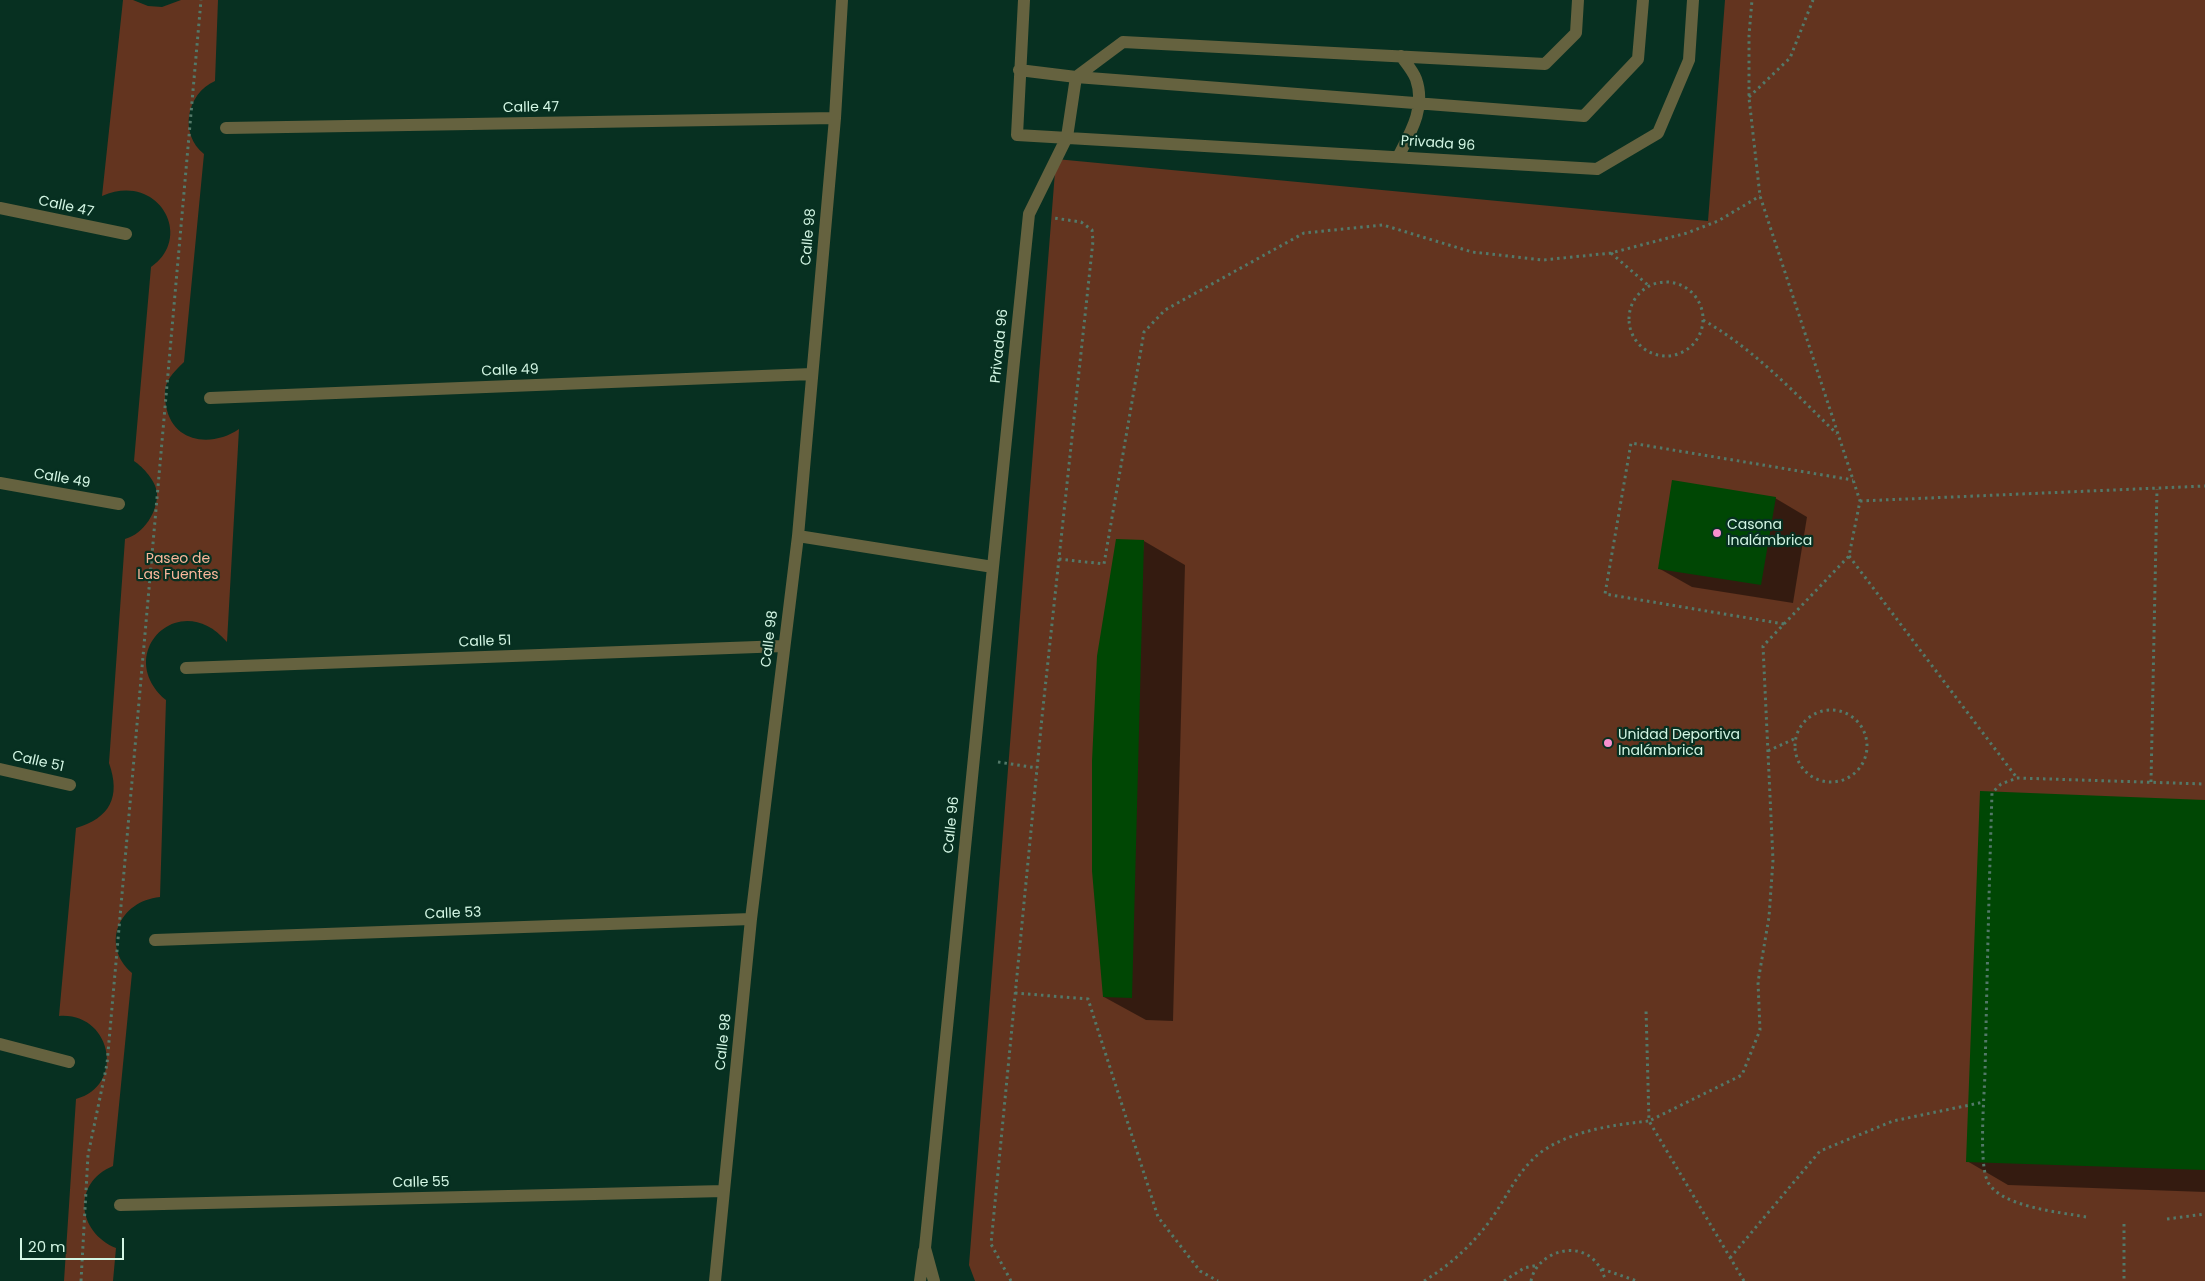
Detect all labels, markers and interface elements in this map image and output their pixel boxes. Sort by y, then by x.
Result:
street label: Calle 47 [503,99,559,117]
street label: Privada 96 [1400,133,1476,155]
street label: Calle 47 [37,193,95,221]
street label: Calle 98 [798,208,820,266]
street label: Privada 96 [988,308,1012,384]
street label: Calle 49 [481,362,539,380]
street label: Calle 49 [32,466,92,492]
place label: Casona Inalámbrica [1727,517,1812,550]
marker: Casona Inalámbrica [1711,527,1723,539]
park label: Paseo de Las Fuentes [137,551,219,584]
street label: Calle 98 [758,610,782,668]
street label: Calle 51 [458,633,512,651]
place label: Unidad Deportiva Inalámbrica [1618,727,1740,760]
marker: Unidad Deportiva Inalámbrica [1602,737,1614,749]
street label: Calle 51 [10,748,66,776]
street label: Calle 96 [941,796,963,854]
street label: Calle 53 [424,905,482,923]
street label: Calle 98 [713,1013,735,1071]
street label: Calle 55 [392,1174,450,1192]
scale bar [22,1228,126,1260]
text: 20 m [28,1236,66,1257]

